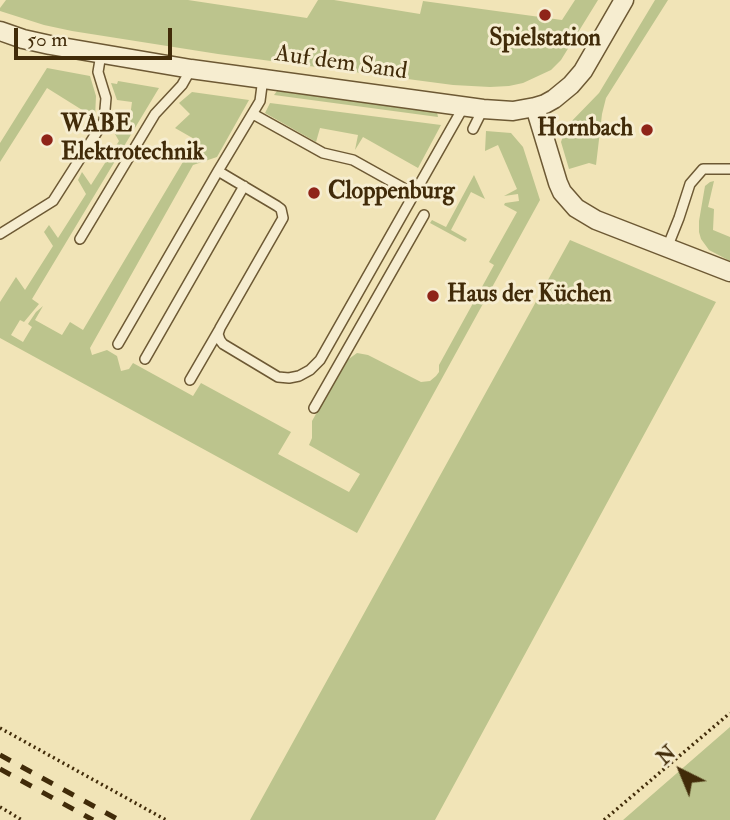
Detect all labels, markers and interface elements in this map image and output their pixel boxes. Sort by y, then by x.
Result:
marker: Spielstation [537,7,553,23]
scale bar [18,14,175,58]
text: 50 m [27,26,68,53]
place label: Spielstation [489,26,601,54]
street label: Auf dem Sand [273,40,409,88]
place label: WABE Elektrotechnik [61,112,204,168]
place label: Hornbach [537,116,633,144]
marker: Hornbach [639,122,655,138]
marker: WABE Elektrotechnik [39,132,55,148]
place label: Cloppenburg [328,179,455,207]
marker: Cloppenburg [306,185,322,201]
place label: Haus der Küchen [447,282,612,310]
marker: Haus der Küchen [425,288,441,304]
north arrow [646,736,716,806]
text: N [652,741,681,770]

